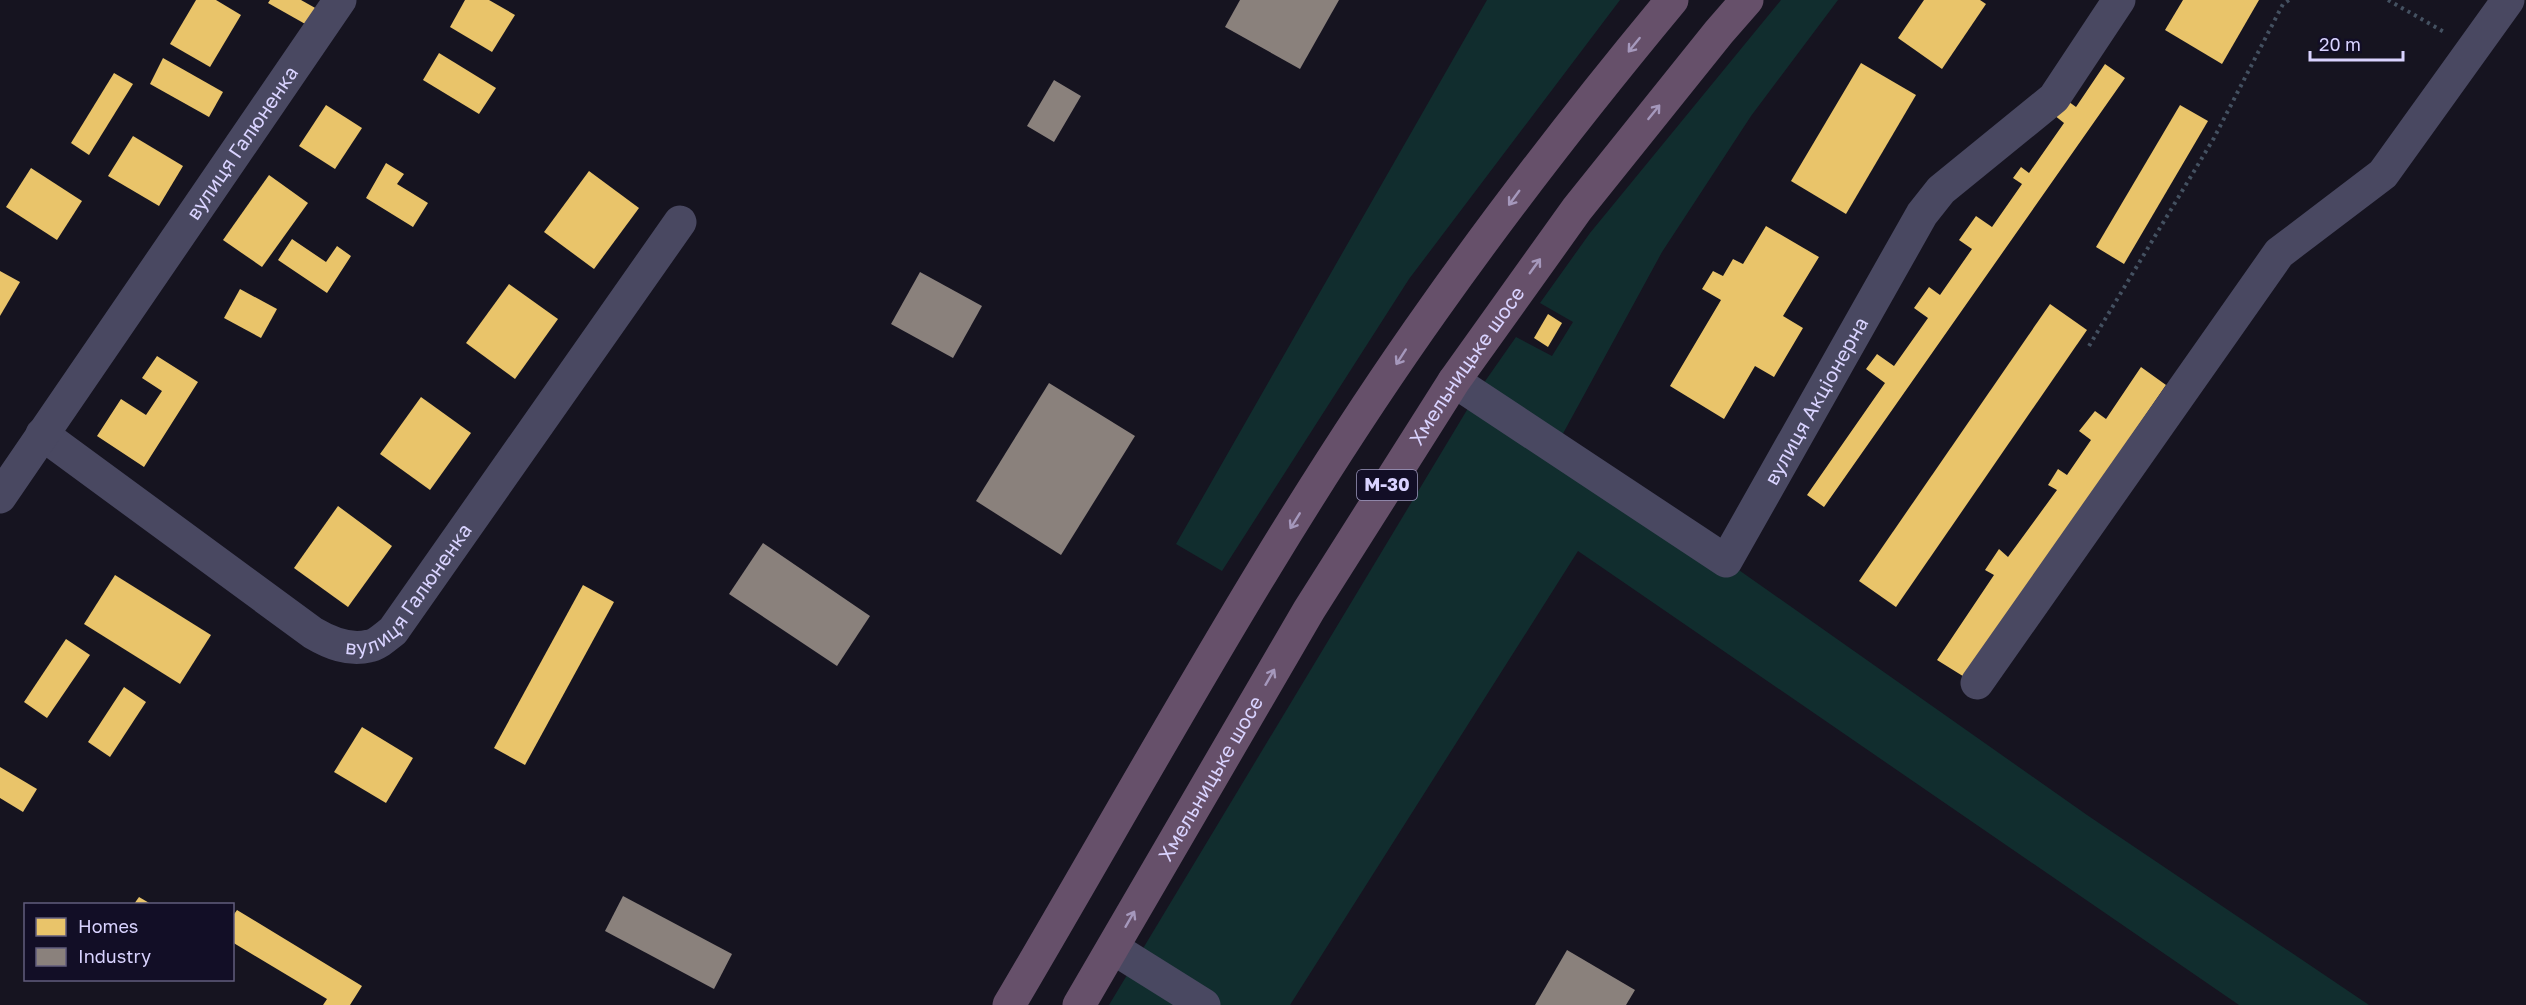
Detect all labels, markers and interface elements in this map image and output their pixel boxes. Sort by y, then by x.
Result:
scale bar [2310,24,2403,62]
text: 20 m [2319,33,2361,55]
one-way arrow [1628,37,1641,53]
street label: вулиця Галюненка [180,61,302,224]
one-way arrow [1648,105,1661,121]
one-way arrow [1508,190,1520,206]
one-way arrow [1529,259,1541,275]
street label: Хмельницьке шосе [1404,281,1529,449]
street label: вулиця Акціонерна [1759,312,1872,489]
one-way arrow [1395,349,1407,365]
road number: М-30 [1357,470,1417,500]
one-way arrow [1288,512,1300,529]
street label: вулиця Галюненка [344,518,476,659]
one-way arrow [1264,669,1276,686]
street label: Хмельницьке шосе [1153,691,1267,865]
legend [24,903,234,981]
one-way arrow [1125,910,1136,928]
text: Homes [78,915,138,937]
text: Industry [78,945,151,967]

